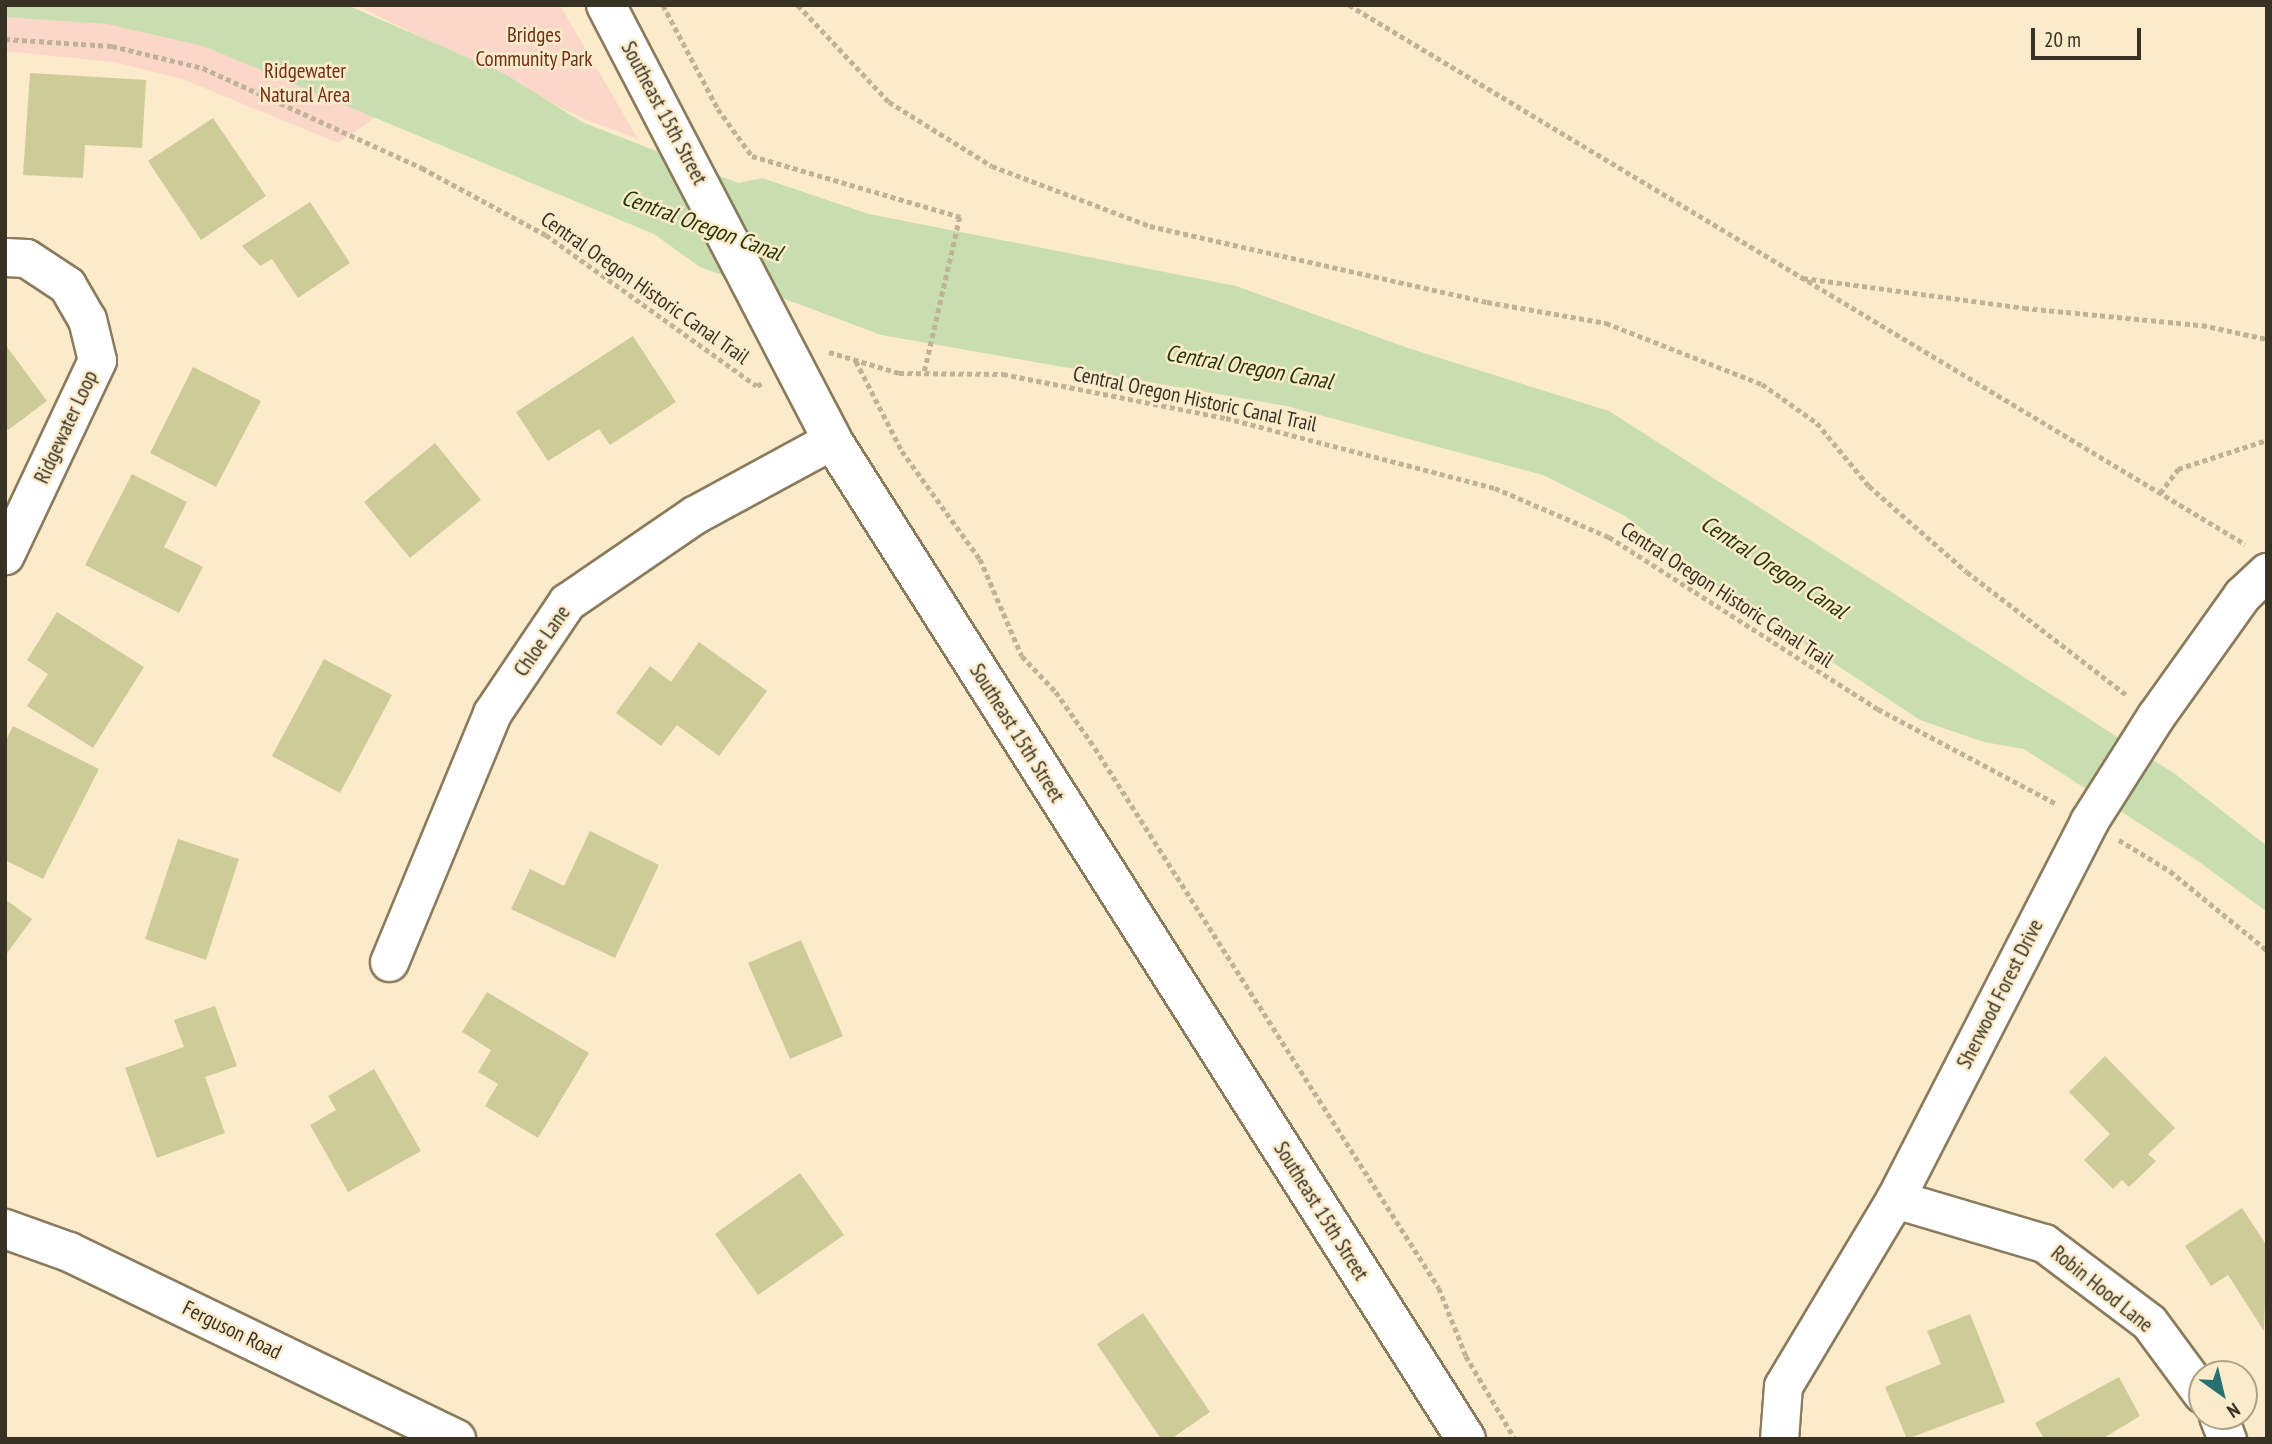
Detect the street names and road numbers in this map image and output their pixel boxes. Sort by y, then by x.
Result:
street label: Southeast 15th Street [616,37,712,189]
street label: Central Oregon Historic Canal Trail [536,206,754,370]
street label: Central Oregon Historic Canal Trail [1070,361,1320,437]
street label: Ridgewater Loop [29,367,103,487]
street label: Central Oregon Historic Canal Trail [1615,516,1839,674]
street label: Chloe Lane [509,601,575,681]
street label: Southeast 15th Street [964,659,1070,807]
street label: Sherwood Forest Drive [1952,915,2048,1073]
street label: Southeast 15th Street [1268,1137,1374,1285]
street label: Robin Hood Lane [2046,1240,2158,1338]
street label: Ferguson Road [178,1295,286,1365]

